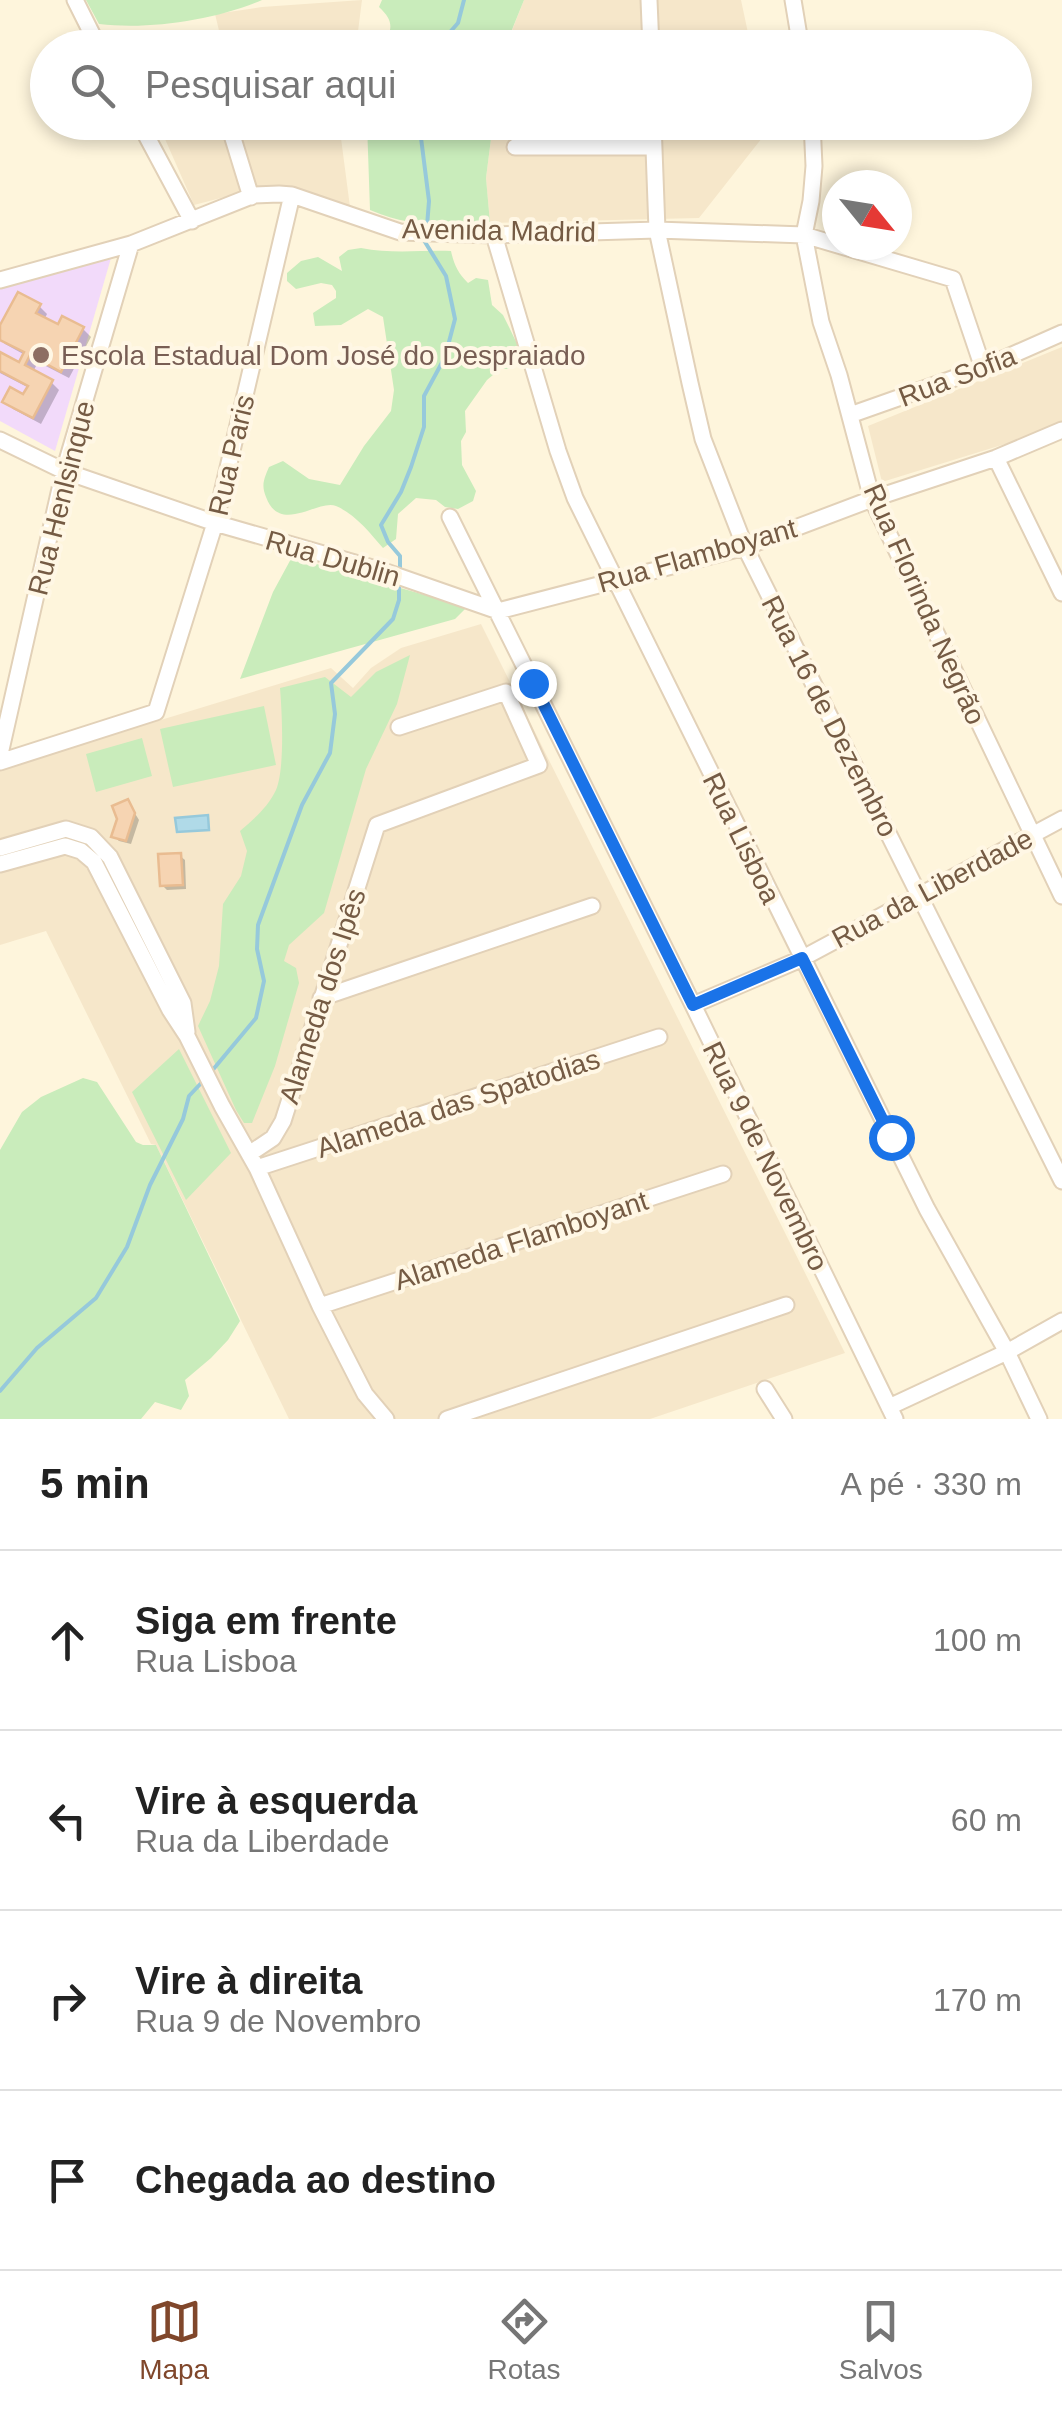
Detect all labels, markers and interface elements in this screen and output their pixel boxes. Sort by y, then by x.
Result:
search box [30,30,1032,140]
icon: search [65,58,120,113]
text: Pesquisar aqui [145,64,396,106]
north arrow [822,170,912,260]
street label: Avenida Madrid [402,213,596,248]
place label: Escola Estadual Dom José do Despraiado [61,340,586,371]
street label: Rua Sofia [894,340,1021,413]
marker: Escola Estadual Dom José do Despraiado [30,344,52,366]
street label: Rua Paris [203,392,260,518]
street label: Rua Henlsinque [22,398,101,599]
street label: Rua Florinda Negrão [858,479,992,729]
street label: Rua Flamboyant [594,512,800,599]
street label: Rua Dublin [262,524,404,592]
street label: Rua 16 de Dezembro [755,591,904,842]
route end [511,661,557,707]
street label: Rua Lisboa [697,768,787,909]
street label: Rua da Liberdade [827,822,1038,954]
street label: Alameda dos Ipês [273,885,372,1108]
street label: Rua 9 de Novembro [697,1037,834,1276]
street label: Alameda das Spatodias [313,1043,604,1164]
route start [869,1115,915,1161]
street label: Alameda Flamboyant [391,1185,652,1296]
text: 5 min [40,1460,150,1507]
text: A pé · 330 m [841,1466,1022,1502]
text: Siga em frente [135,1600,397,1642]
icon: ahead [40,1613,95,1668]
text: 100 m [933,1622,1022,1658]
text: Rua Lisboa [135,1643,297,1679]
text: Vire à esquerda [135,1780,417,1822]
icon: left [40,1793,95,1848]
text: 60 m [951,1802,1022,1838]
text: Rua da Liberdade [135,1823,389,1859]
text: Vire à direita [135,1960,362,2002]
icon: right [40,1973,95,2028]
text: 170 m [933,1982,1022,2018]
text: Rua 9 de Novembro [135,2003,421,2039]
icon: arrive [40,2153,95,2208]
text: Chegada ao destino [135,2159,496,2201]
tab: Mapa [139,2294,209,2386]
tab: Rotas [487,2294,561,2386]
tab: Salvos [839,2294,923,2386]

